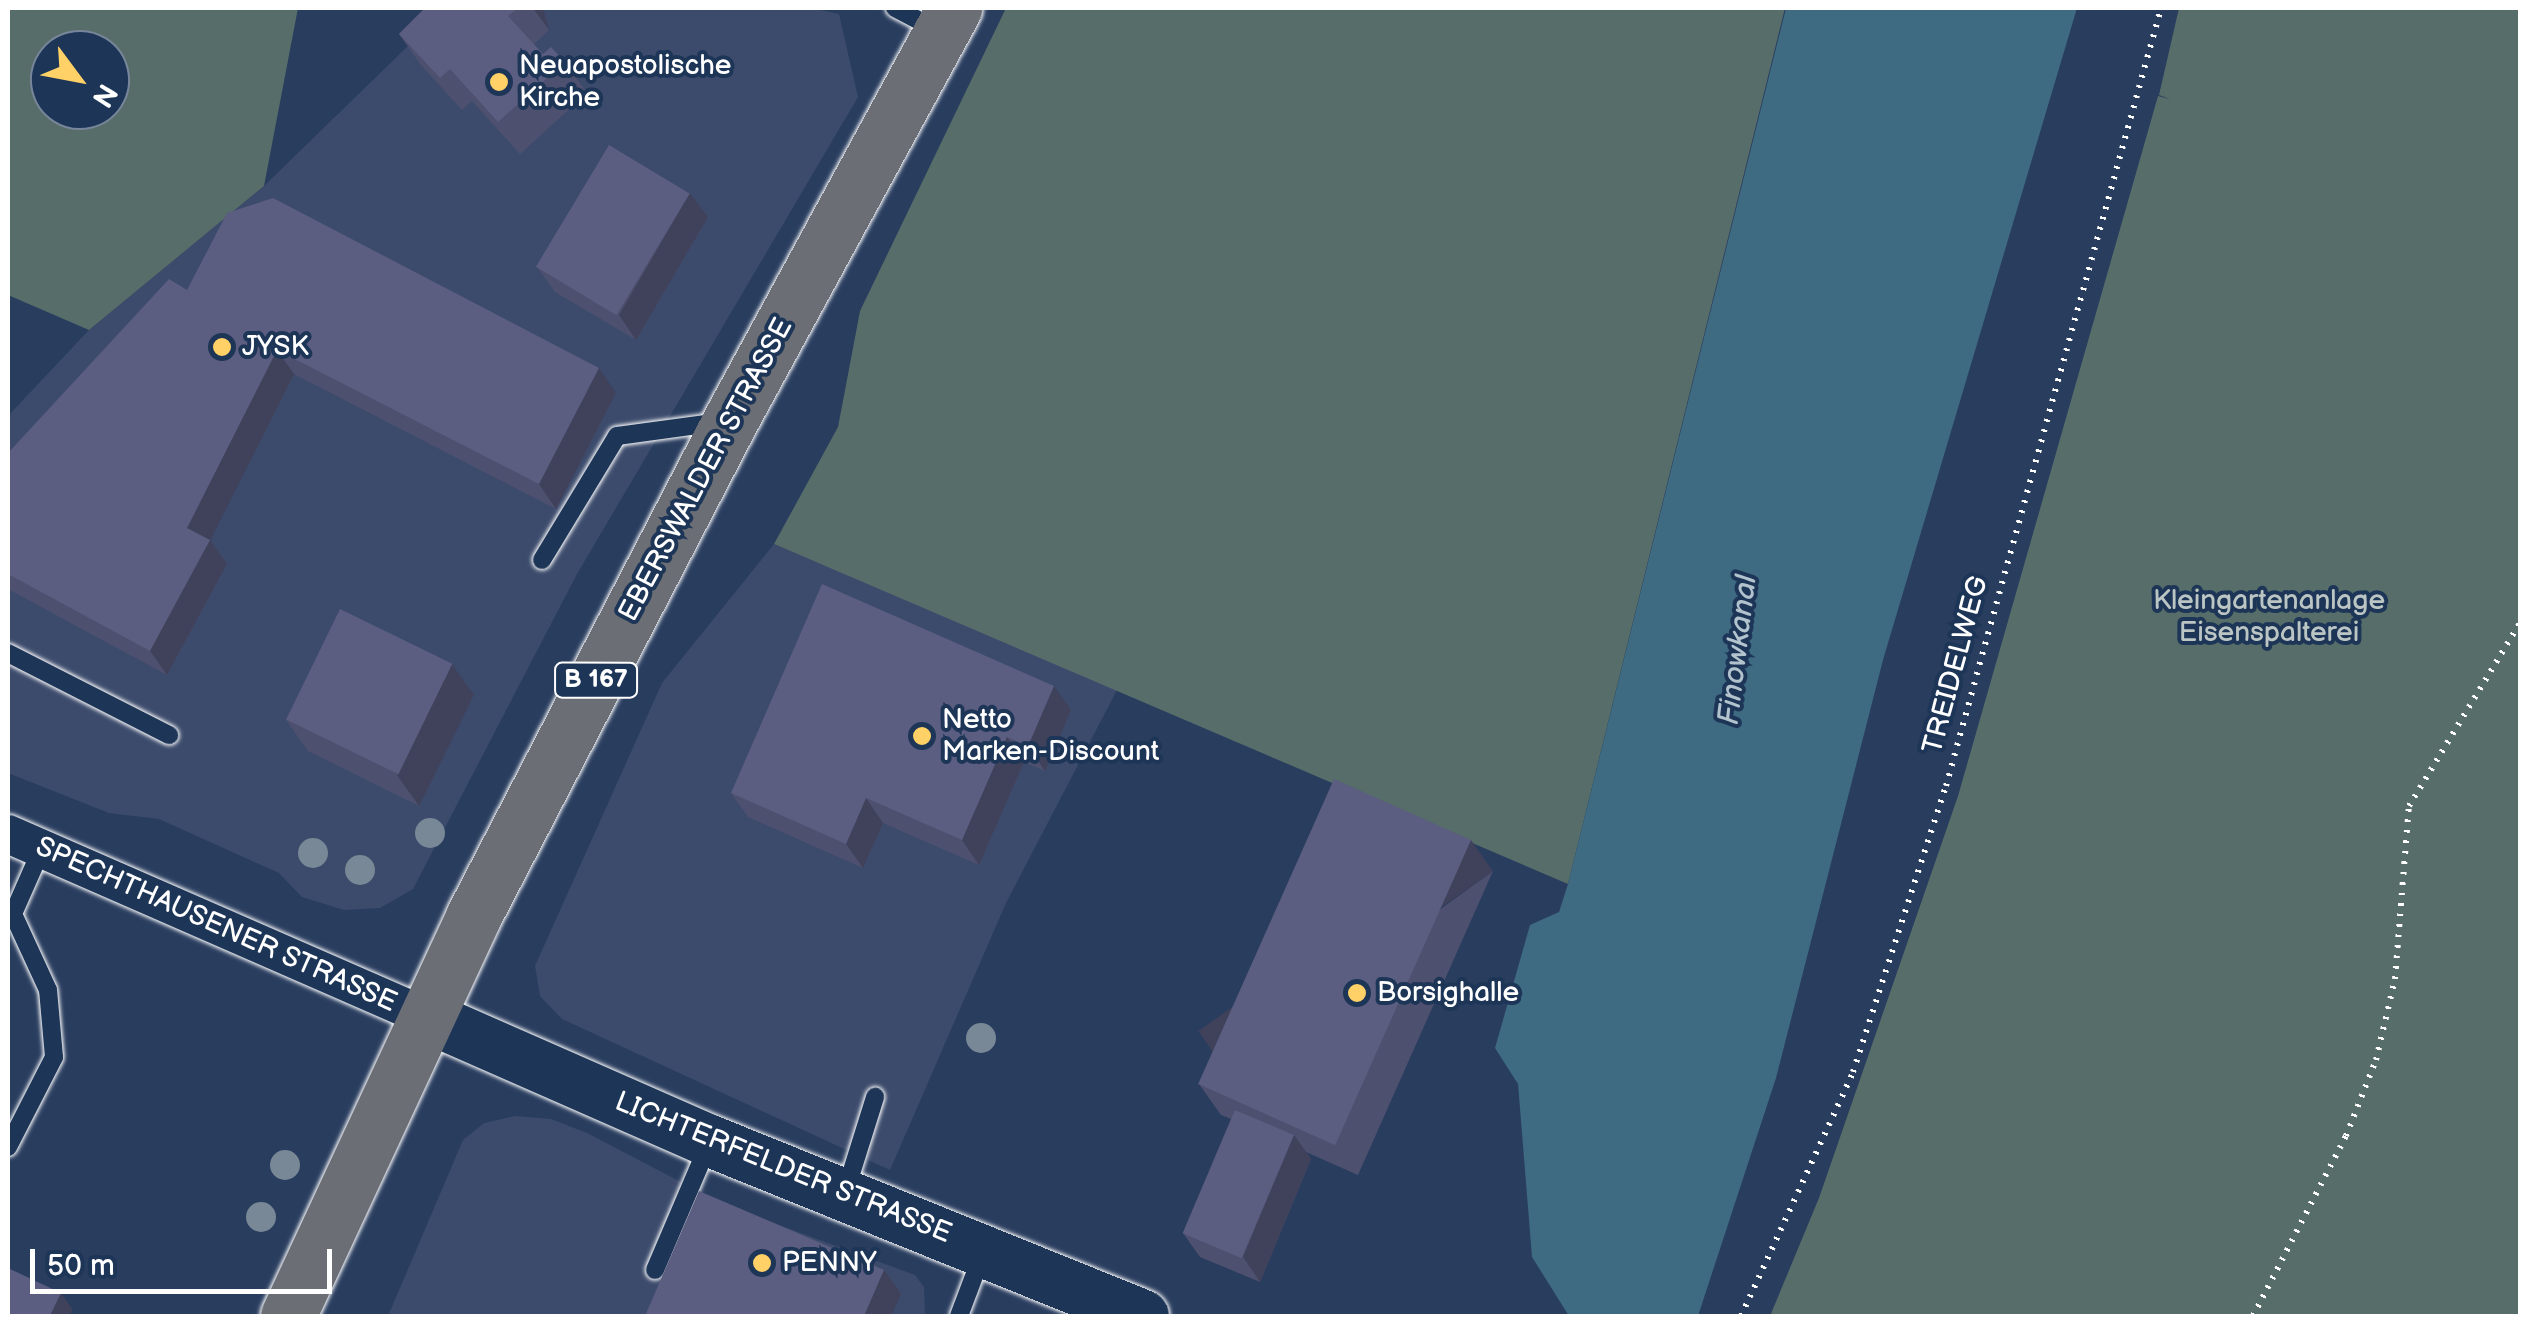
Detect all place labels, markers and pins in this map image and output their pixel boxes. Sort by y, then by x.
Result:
place label: Neuapostolische Kirche [519,49,731,115]
marker: Neuapostolische Kirche [488,71,510,93]
place label: JYSK [242,330,308,364]
marker: JYSK [211,336,233,358]
place label: Netto Marken-Discount [942,703,1159,769]
marker: Netto Marken-Discount [911,725,933,747]
place label: Borsighalle [1377,976,1519,1010]
marker: Borsighalle [1346,982,1368,1004]
place label: PENNY [782,1246,877,1280]
marker: PENNY [751,1252,773,1274]

